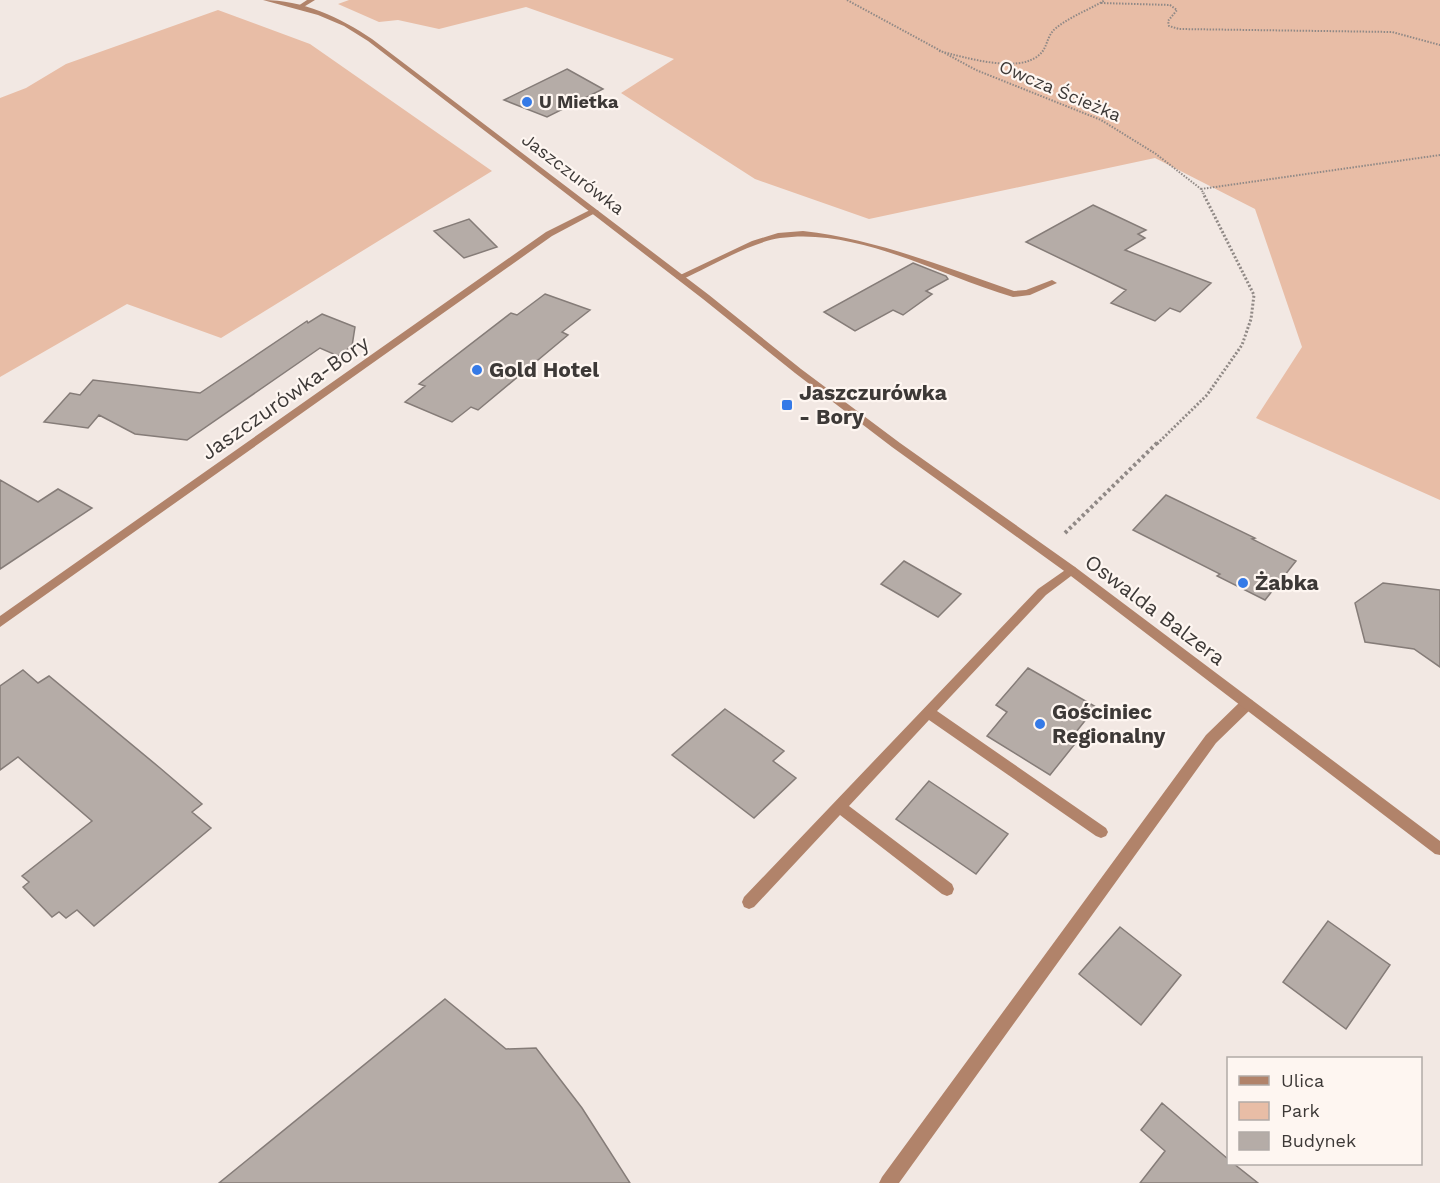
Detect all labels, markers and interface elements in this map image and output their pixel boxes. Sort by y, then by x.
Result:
street label: Owcza Ścieżka [996,55,1124,126]
place label: U Mietka [539,91,619,112]
marker: U Mietka [520,95,534,109]
street label: Jaszczurówka [518,128,629,219]
street label: Jaszczurówka-Bory [196,330,374,465]
place label: Gold Hotel [489,357,599,382]
marker: Gold Hotel [470,363,484,377]
place label: Jaszczurówka - Bory [799,380,948,429]
marker: Jaszczurówka - Bory [780,398,794,412]
street label: Oswalda Balzera [1080,549,1230,670]
place label: Żabka [1255,570,1320,595]
marker: Żabka [1236,576,1250,590]
place label: Gościniec Regionalny [1052,699,1166,748]
marker: Gościniec Regionalny [1033,717,1047,731]
legend [1227,1057,1422,1165]
text: Ulica [1281,1070,1324,1091]
text: Park [1281,1100,1320,1121]
text: Budynek [1281,1130,1356,1151]

